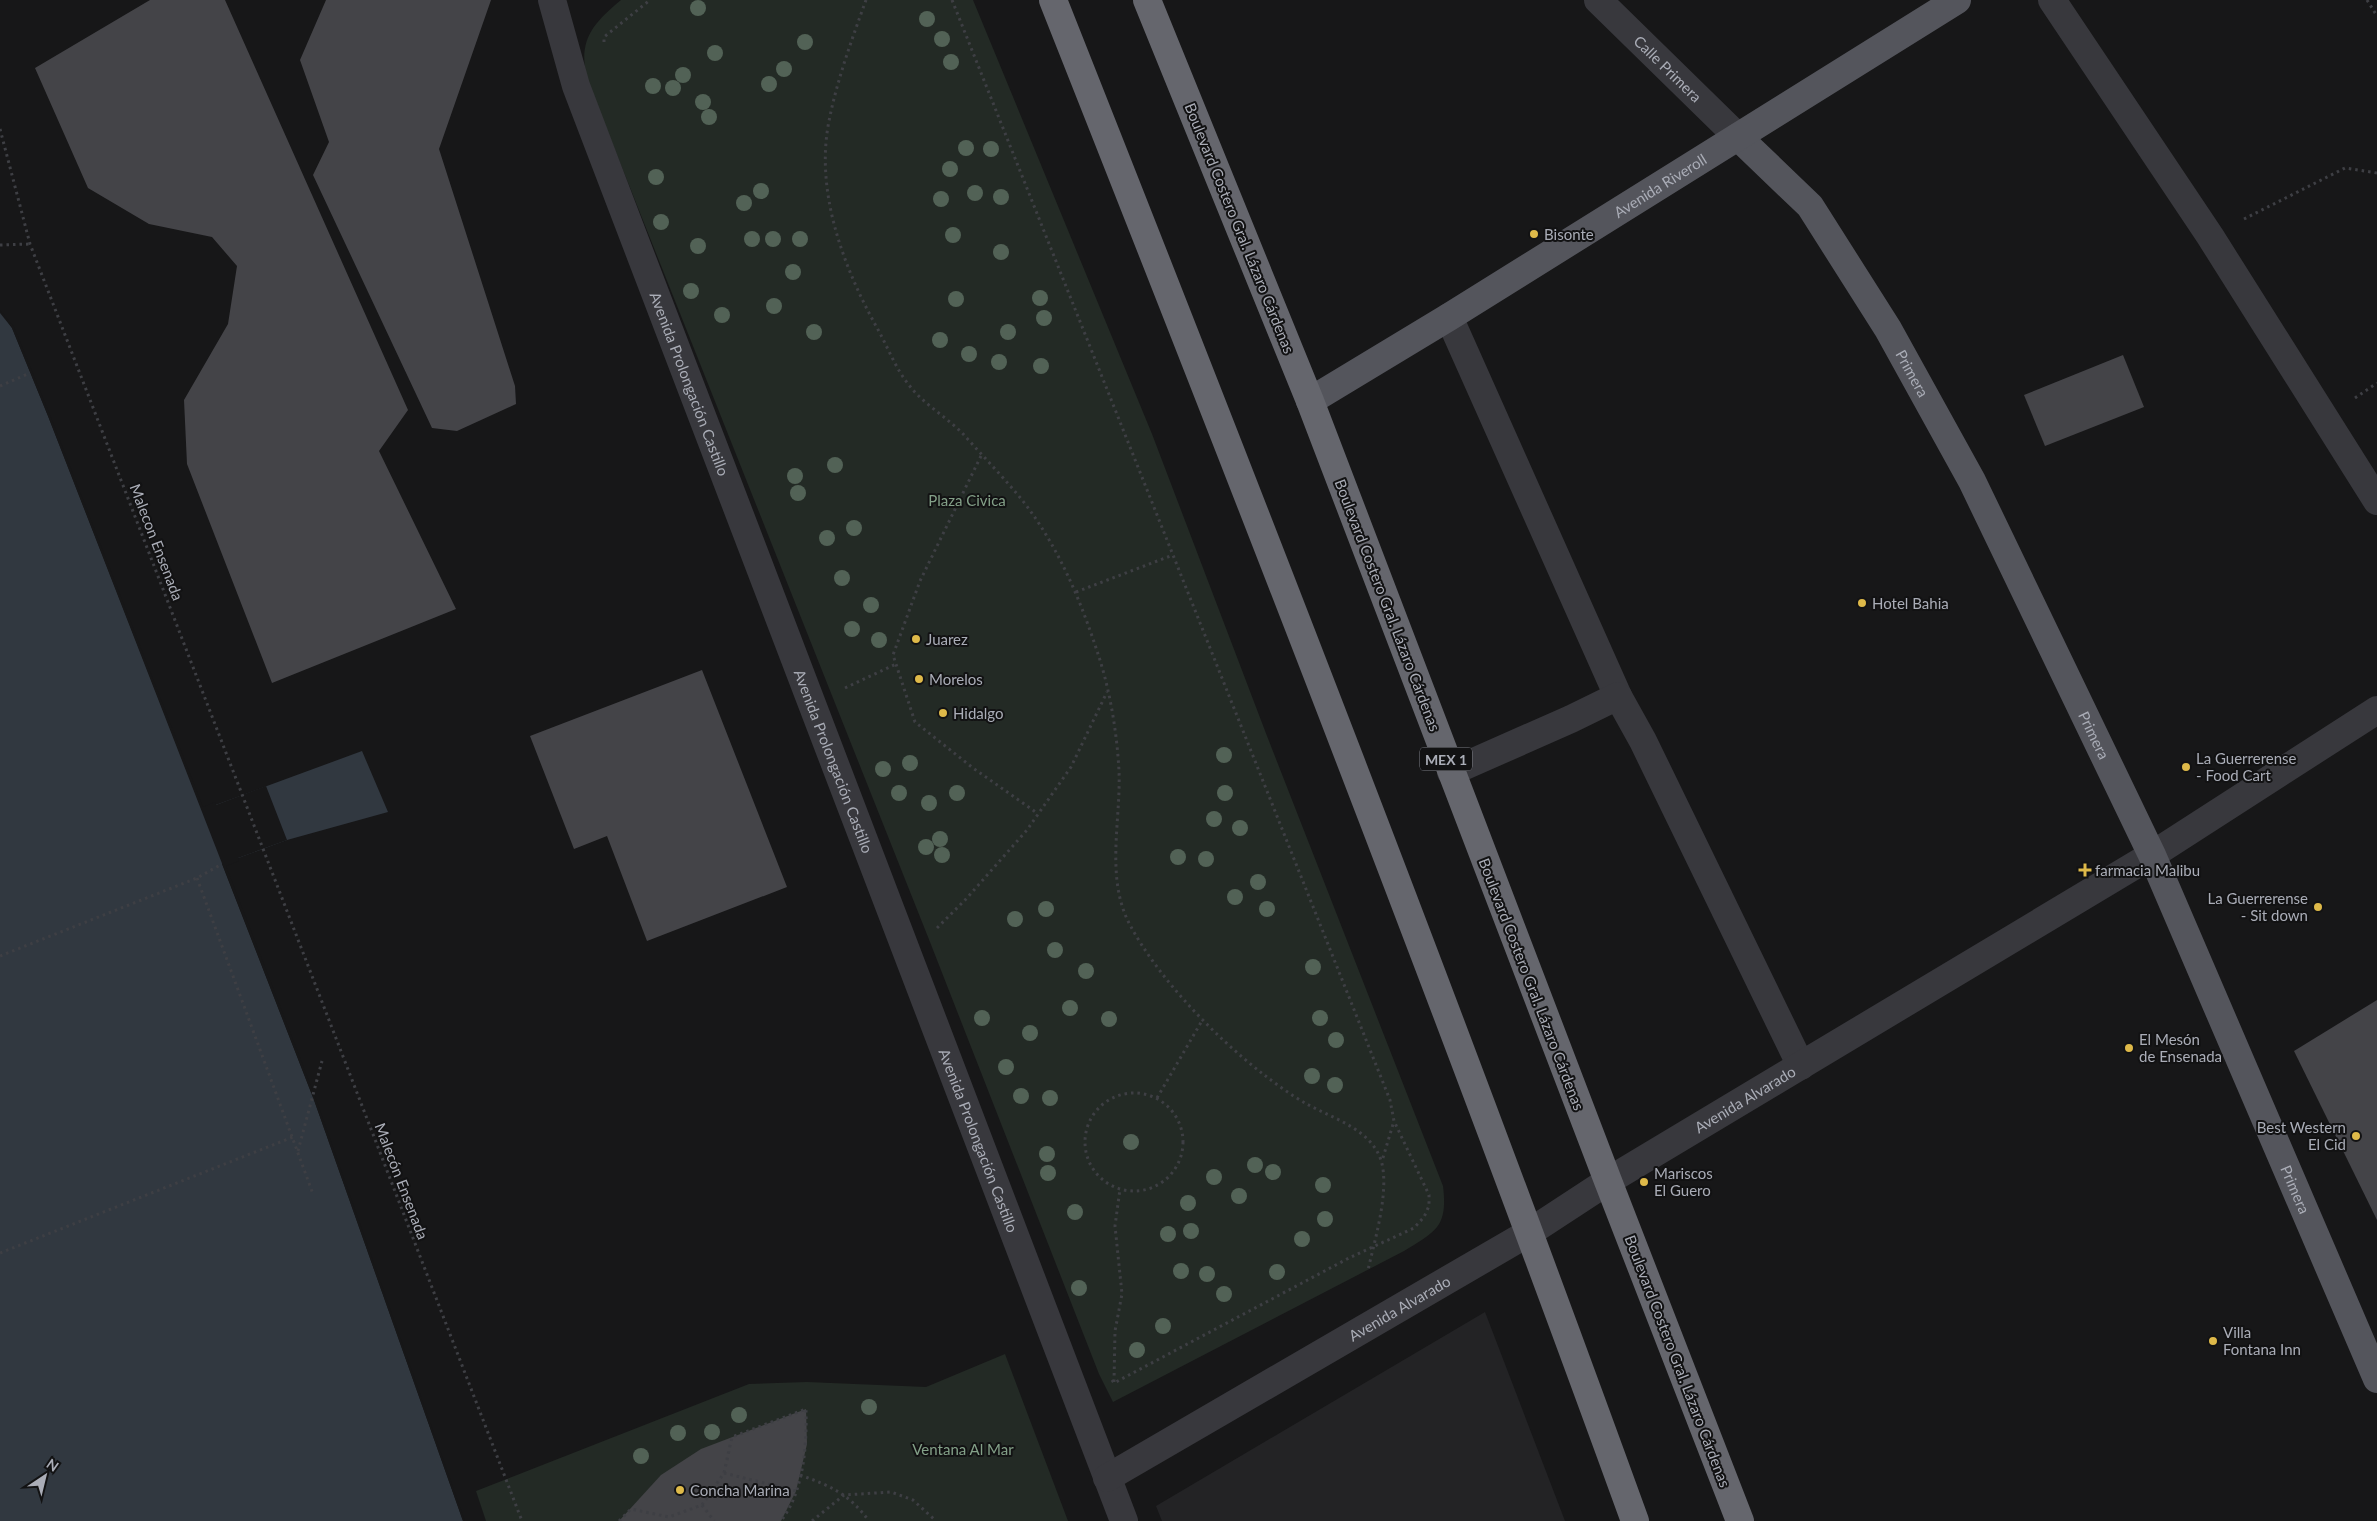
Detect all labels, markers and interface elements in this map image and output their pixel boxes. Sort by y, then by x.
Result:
street label: Calle Primera [1631,32,1706,106]
street label: Boulevard Costero Gral. Lázaro Cárdenas [1181,100,1299,356]
street label: Avenida Riveroll [1610,150,1710,221]
place label: Bisonte [1544,225,1594,243]
marker: Bisonte [1528,228,1540,240]
street label: Avenida Prolongación Castillo [646,289,733,478]
street label: Primera [1892,347,1933,400]
street label: Boulevard Costero Gral. Lázaro Cárdenas [1331,476,1445,734]
street label: Malecon Ensenada [127,481,187,603]
park label: Plaza Civica [928,491,1006,509]
place label: Hotel Bahia [1872,594,1949,612]
marker: Hotel Bahia [1856,597,1868,609]
place label: Juarez [926,630,968,648]
marker: Juarez [910,633,922,645]
street label: Avenida Prolongación Castillo [791,667,877,856]
place label: Morelos [929,670,983,688]
marker: Morelos [913,673,925,685]
place label: Hidalgo [953,704,1004,722]
marker: Hidalgo [937,707,949,719]
street label: Primera [2075,708,2113,762]
road number: MEX 1 [1420,748,1472,771]
place label: La Guerrerense - Food Cart [2196,749,2297,784]
marker: La Guerrerense - Food Cart [2180,761,2192,773]
street label: Boulevard Costero Gral. Lázaro Cárdenas [1475,855,1589,1113]
place label: farmacia Malibu [2095,861,2200,879]
marker: farmacia Malibu [2079,864,2091,876]
place label: La Guerrerense - Sit down [2208,889,2308,924]
marker: La Guerrerense - Sit down [2312,901,2324,913]
place label: El Mesón de Ensenada [2139,1030,2222,1065]
marker: El Mesón de Ensenada [2123,1042,2135,1054]
street label: Avenida Prolongación Castillo [935,1046,1022,1235]
street label: Avenida Alvarado [1691,1062,1799,1136]
place label: Best Western El Cid [2257,1118,2346,1153]
street label: Malecón Ensenada [372,1120,432,1242]
marker: Best Western El Cid [2350,1130,2362,1142]
street label: Primera [2277,1162,2314,1216]
place label: Mariscos El Guero [1654,1164,1713,1199]
marker: Mariscos El Guero [1638,1176,1650,1188]
street label: Boulevard Costero Gral. Lázaro Cárdenas [1621,1232,1735,1490]
street label: Avenida Alvarado [1345,1271,1453,1345]
place label: Villa Fontana Inn [2223,1323,2301,1358]
marker: Villa Fontana Inn [2207,1335,2219,1347]
park label: Ventana Al Mar [912,1440,1014,1458]
north arrow [20,1451,70,1501]
text: N [43,1455,62,1475]
place label: Concha Marina [690,1481,790,1499]
marker: Concha Marina [674,1484,686,1496]

